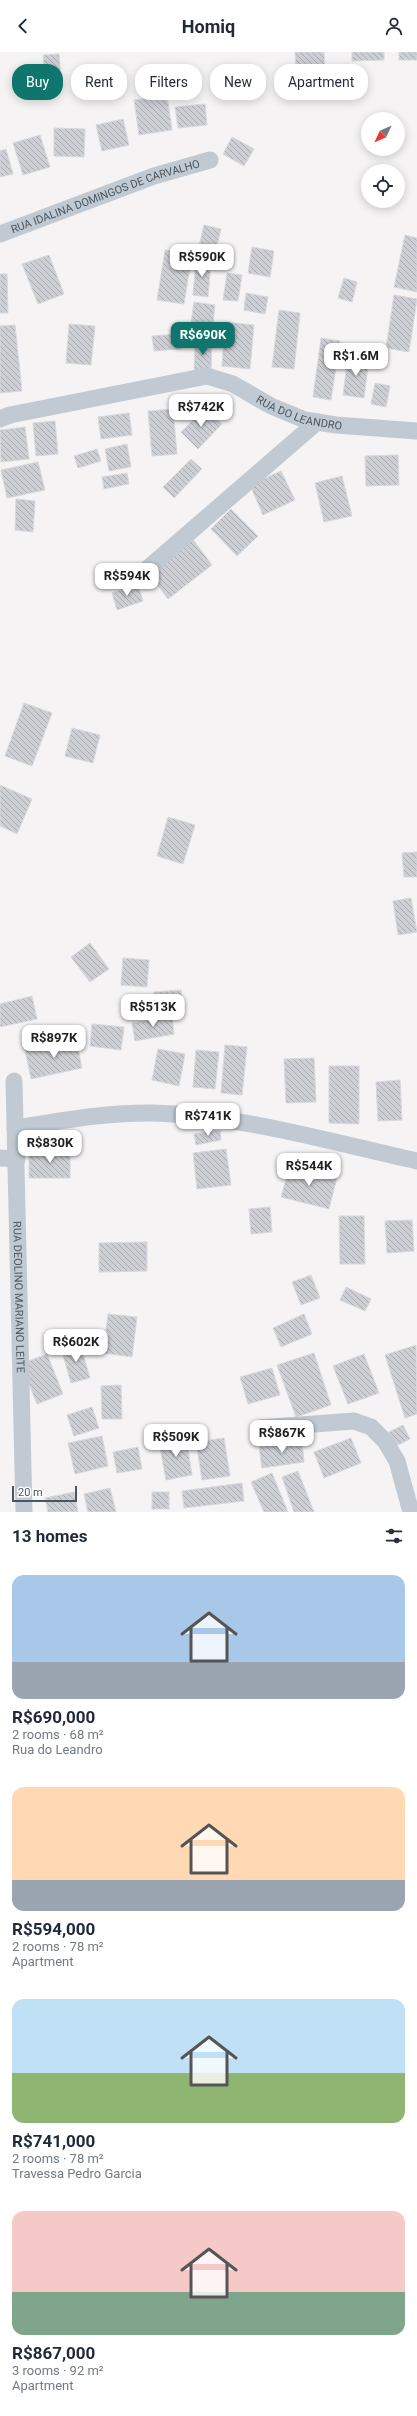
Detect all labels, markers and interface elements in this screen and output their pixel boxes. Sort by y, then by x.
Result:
icon: back [12,15,34,37]
icon: person [383,15,405,37]
text: Homiq [182,16,235,37]
chip: Buy [12,64,63,100]
chip: Rent [71,64,127,100]
chip: Filters [135,64,202,100]
chip: New [210,64,266,100]
chip: Apartment [274,64,368,100]
north arrow [361,112,405,156]
map controls [361,112,405,208]
street label: RUA IDALINA DOMINGOS DE CARVALHO [9,157,201,236]
button: locate [361,164,405,208]
pin: R$590K [169,244,235,278]
text: R$590K [179,249,225,264]
pin: R$690K [170,322,236,356]
text: R$690K [180,327,226,342]
pin: R$1.6M [323,343,389,377]
text: R$1.6M [333,348,379,363]
street label: RUA DO LEANDRO [254,393,343,432]
pin: R$742K [168,394,234,428]
text: R$742K [178,399,224,414]
pin: R$594K [94,563,160,597]
text: R$594K [104,568,150,583]
pin: R$513K [120,994,186,1028]
text: R$513K [130,999,176,1014]
pin: R$897K [21,1025,87,1059]
text: R$897K [31,1030,77,1045]
pin: R$741K [175,1103,241,1137]
text: R$741K [185,1108,231,1123]
pin: R$830K [17,1130,83,1164]
text: R$830K [27,1135,73,1150]
pin: R$544K [276,1153,342,1187]
text: R$544K [286,1158,332,1173]
street label: RUA DEOLINO MARIANO LEITE [10,1221,27,1373]
pin: R$602K [43,1329,109,1363]
text: R$602K [53,1334,99,1349]
pin: R$867K [249,1420,315,1454]
pin: R$509K [143,1424,209,1458]
text: R$867K [259,1425,305,1440]
text: R$509K [153,1429,199,1444]
scale bar [12,1484,77,1503]
text: 20 m [18,1486,43,1499]
icon: filters [383,1525,405,1547]
text: 13 homes [12,1526,88,1546]
icon: home [173,1601,245,1673]
text: R$690,000 [12,1707,95,1727]
text: 2 rooms · 68 m² [12,1727,104,1742]
text: Rua do Leandro [12,1742,103,1757]
icon: home [173,1813,245,1885]
text: R$594,000 [12,1919,95,1939]
text: 2 rooms · 78 m² [12,1939,104,1954]
text: Apartment [12,1954,74,1969]
icon: home [173,2025,245,2097]
text: R$741,000 [12,2131,95,2151]
text: 2 rooms · 78 m² [12,2151,104,2166]
text: Travessa Pedro Garcia [12,2166,142,2181]
icon: home [173,2237,245,2309]
text: R$867,000 [12,2343,95,2363]
text: 3 rooms · 92 m² [12,2363,104,2378]
text: Apartment [12,2378,74,2393]

